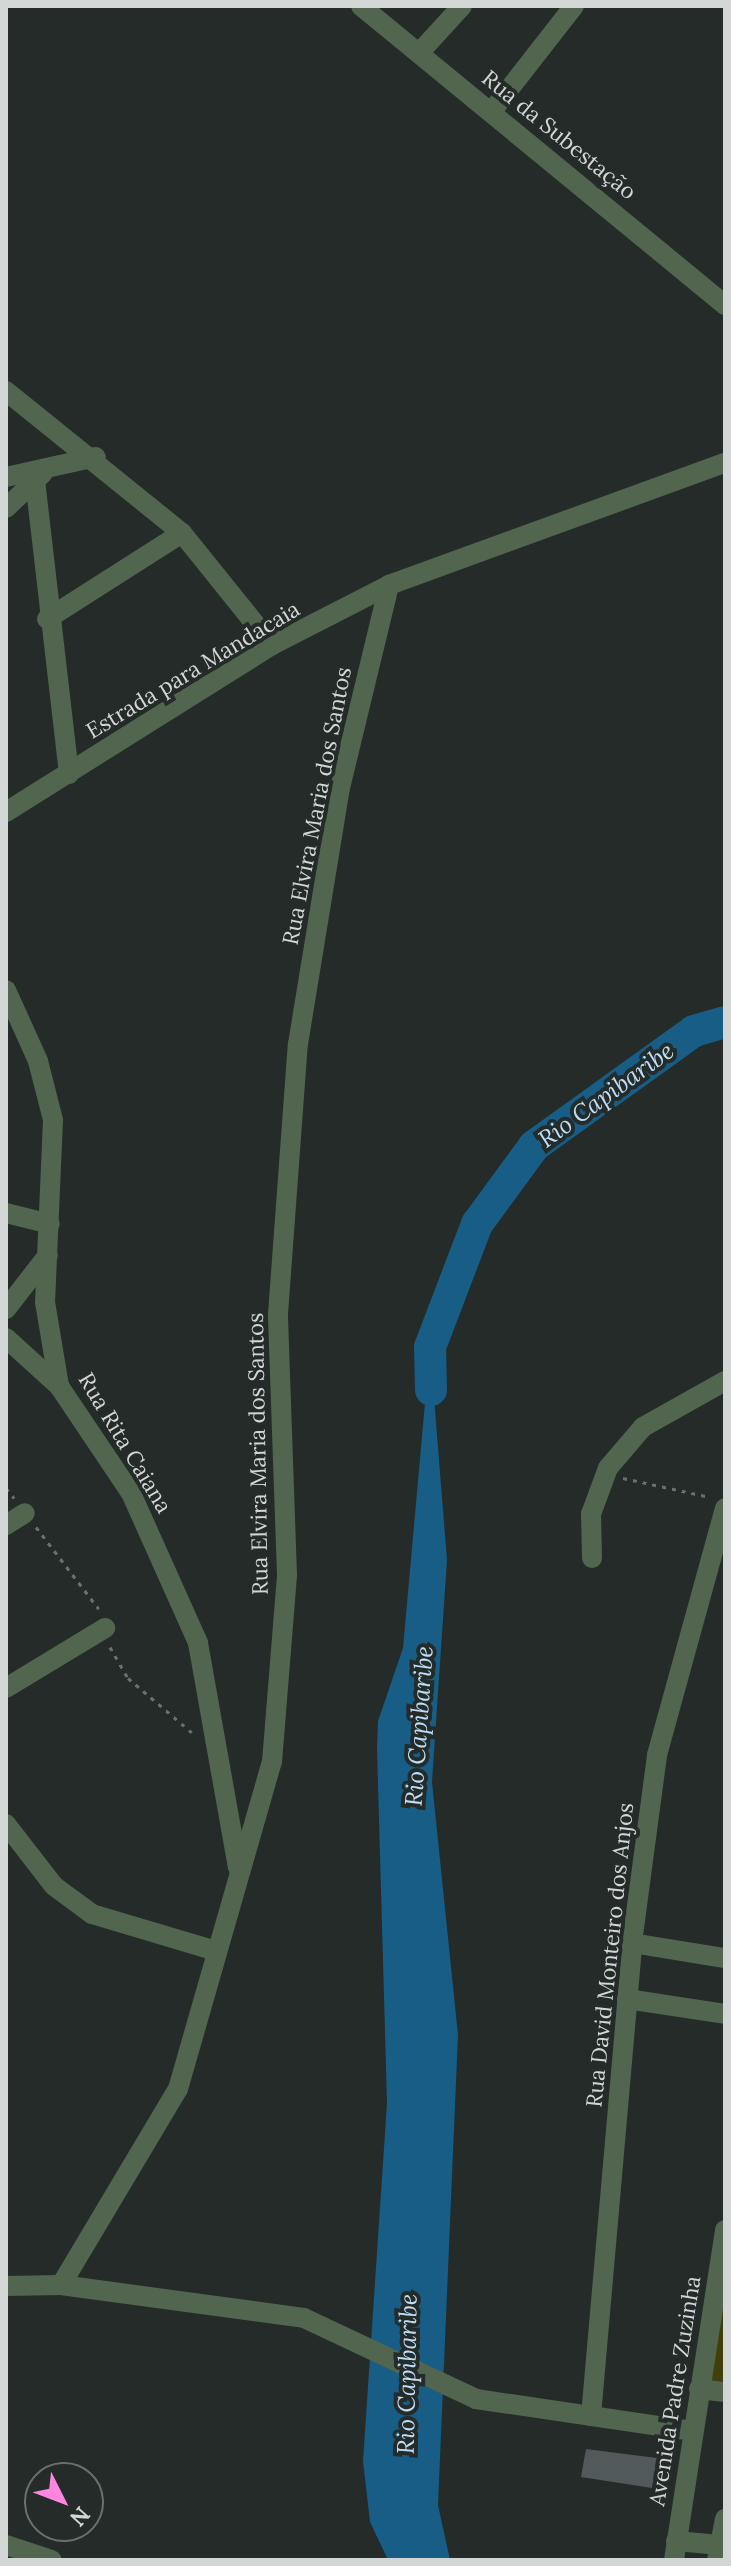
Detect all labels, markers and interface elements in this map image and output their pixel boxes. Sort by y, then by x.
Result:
street label: Rua da Subestação [477,65,641,205]
street label: Estrada para Mandacaia [81,596,305,744]
street label: Rua Elvira Maria dos Santos [277,665,357,947]
water label: Rio Capibaribe [533,1036,679,1154]
street label: Rua Elvira Maria dos Santos [242,1313,274,1595]
street label: Rua Rita Caiana [73,1368,177,1518]
water label: Rio Capibaribe [399,1645,439,1807]
street label: Rua David Monteiro dos Anjos [581,1801,639,2109]
street label: Avenida Padre Zuzinha [644,2274,706,2508]
water label: Rio Capibaribe [391,2294,423,2454]
north arrow [24,2462,104,2542]
text: N [64,2501,96,2532]

